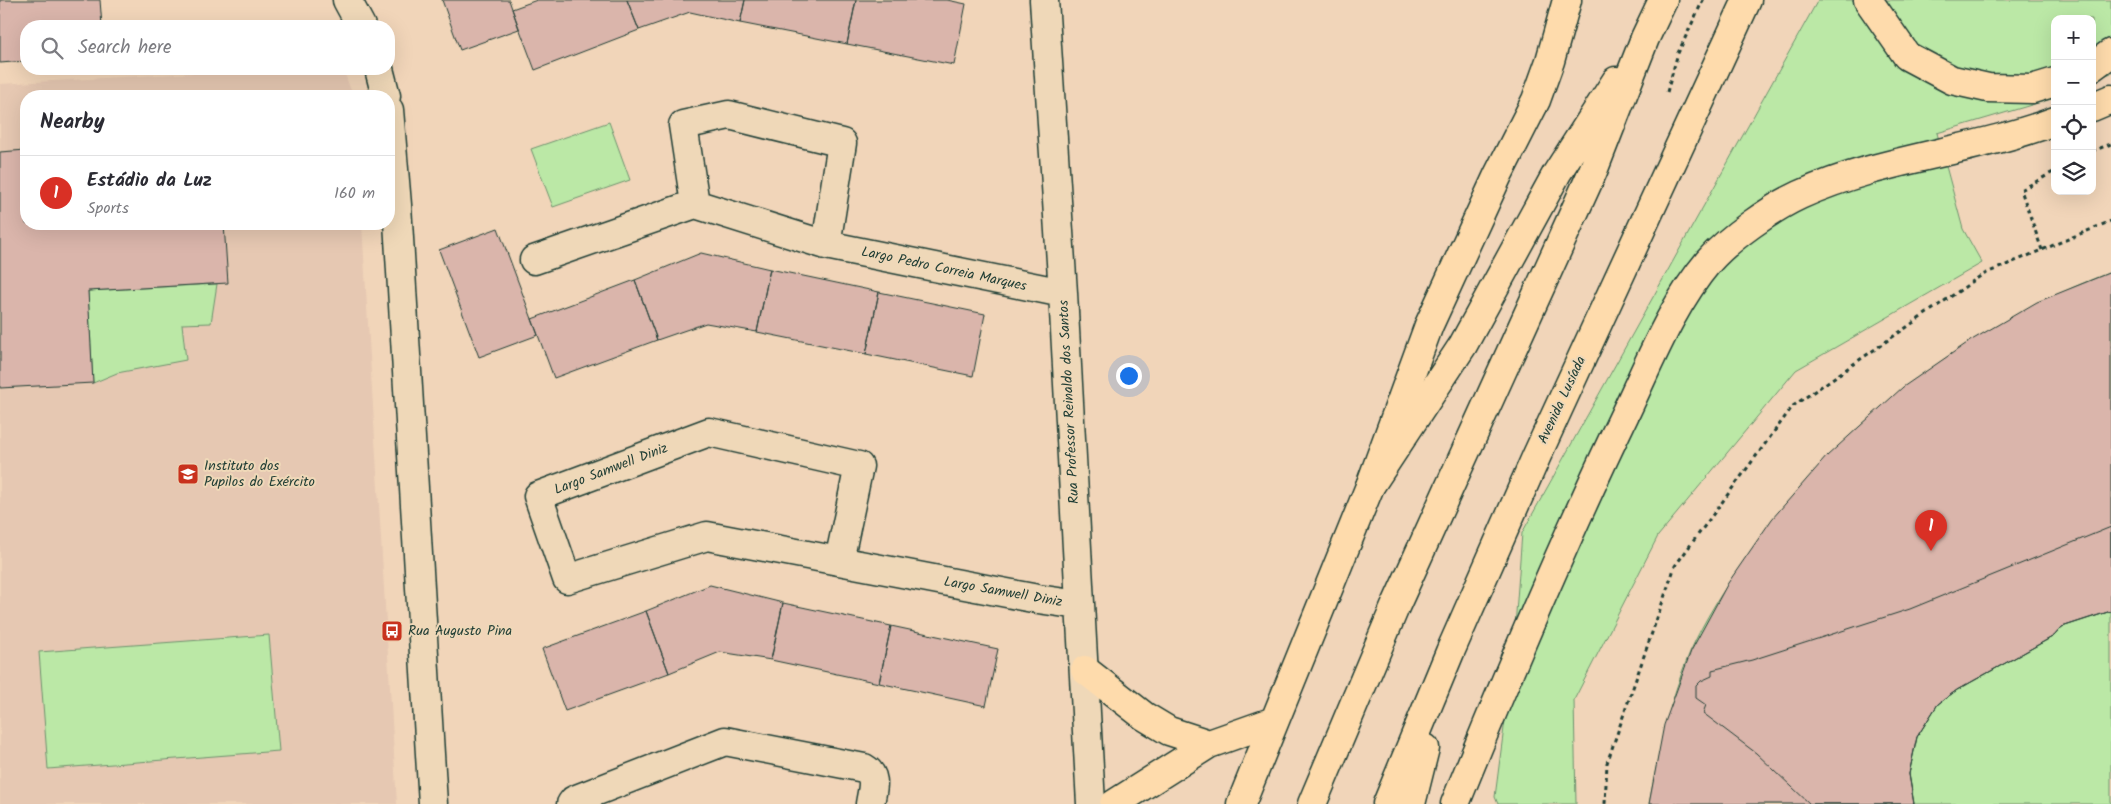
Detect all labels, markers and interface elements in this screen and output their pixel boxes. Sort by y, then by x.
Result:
map controls [2051,15,2096,195]
button: + [2051,15,2096,60]
search box [20,20,395,75]
text: Search here [78,33,172,63]
icon: search [38,34,66,62]
button: − [2051,60,2096,105]
button: locate [2051,105,2096,150]
text: Nearby [40,106,105,139]
button: layers [2051,150,2096,195]
text: Estádio da Luz [87,166,212,196]
text: 1 [54,181,58,206]
text: 160 m [334,181,375,206]
text: Sports [87,196,129,221]
street label: Largo Pedro Correia Marques [859,241,1029,297]
street label: Rua Professor Reinaldo dos Santos [1053,300,1085,504]
street label: Avenida Lusíada [1532,353,1592,447]
your location [1116,363,1142,389]
street label: Largo Samwell Diniz [551,437,671,501]
place label: Instituto dos Pupilos do Exército [204,455,315,493]
school or university icon: Instituto dos Pupilos do Exército [176,462,200,486]
pin: 1 [1915,510,1947,551]
street label: Largo Samwell Diniz [942,571,1064,613]
bus stop icon: Rua Augusto Pina [380,619,404,643]
place label: Rua Augusto Pina [408,620,512,642]

